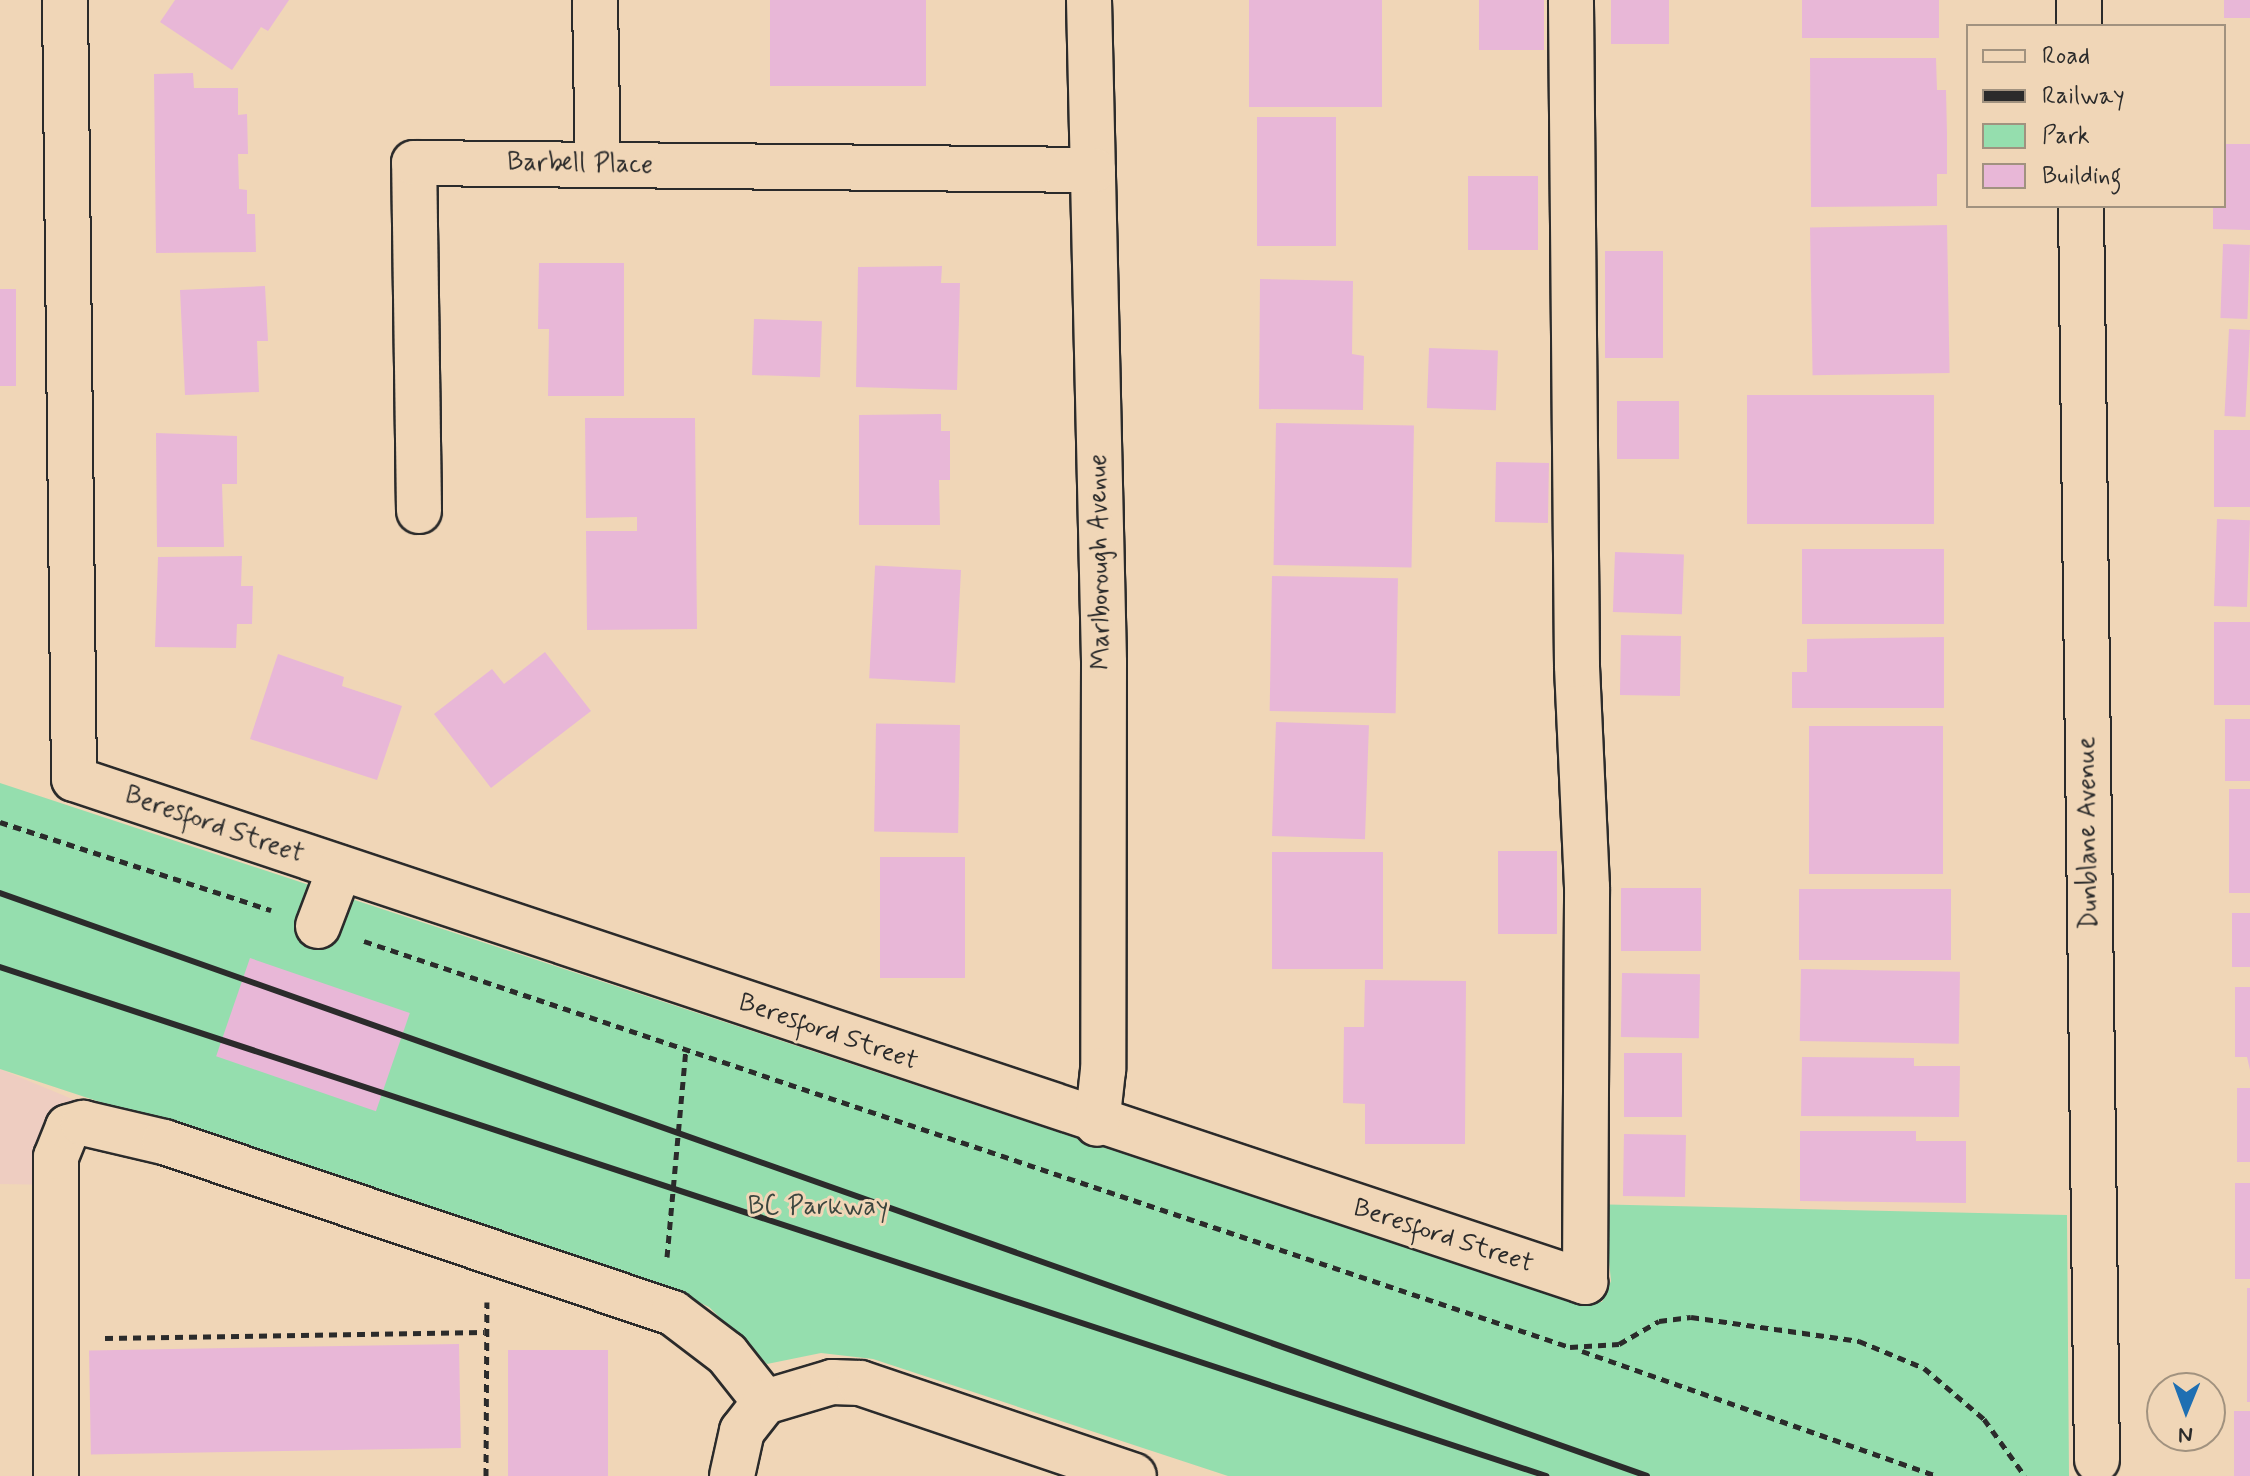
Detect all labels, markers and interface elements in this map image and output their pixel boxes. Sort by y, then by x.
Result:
legend [1966,24,2226,208]
text: Road [2042,41,2090,72]
text: Railway [2042,81,2125,112]
text: Park [2042,121,2090,152]
street label: Barbell Place [508,148,652,182]
text: Building [2042,161,2122,192]
street label: Marlborough Avenue [1083,451,1119,673]
street label: Dunblane Avenue [2072,736,2106,930]
street label: Beresford Street [121,781,307,871]
street label: Beresford Street [735,988,921,1078]
park label: BC Parkway [751,1192,885,1224]
street label: Beresford Street [1350,1193,1536,1281]
north arrow [2146,1372,2226,1452]
text: N [2178,1420,2193,1448]

